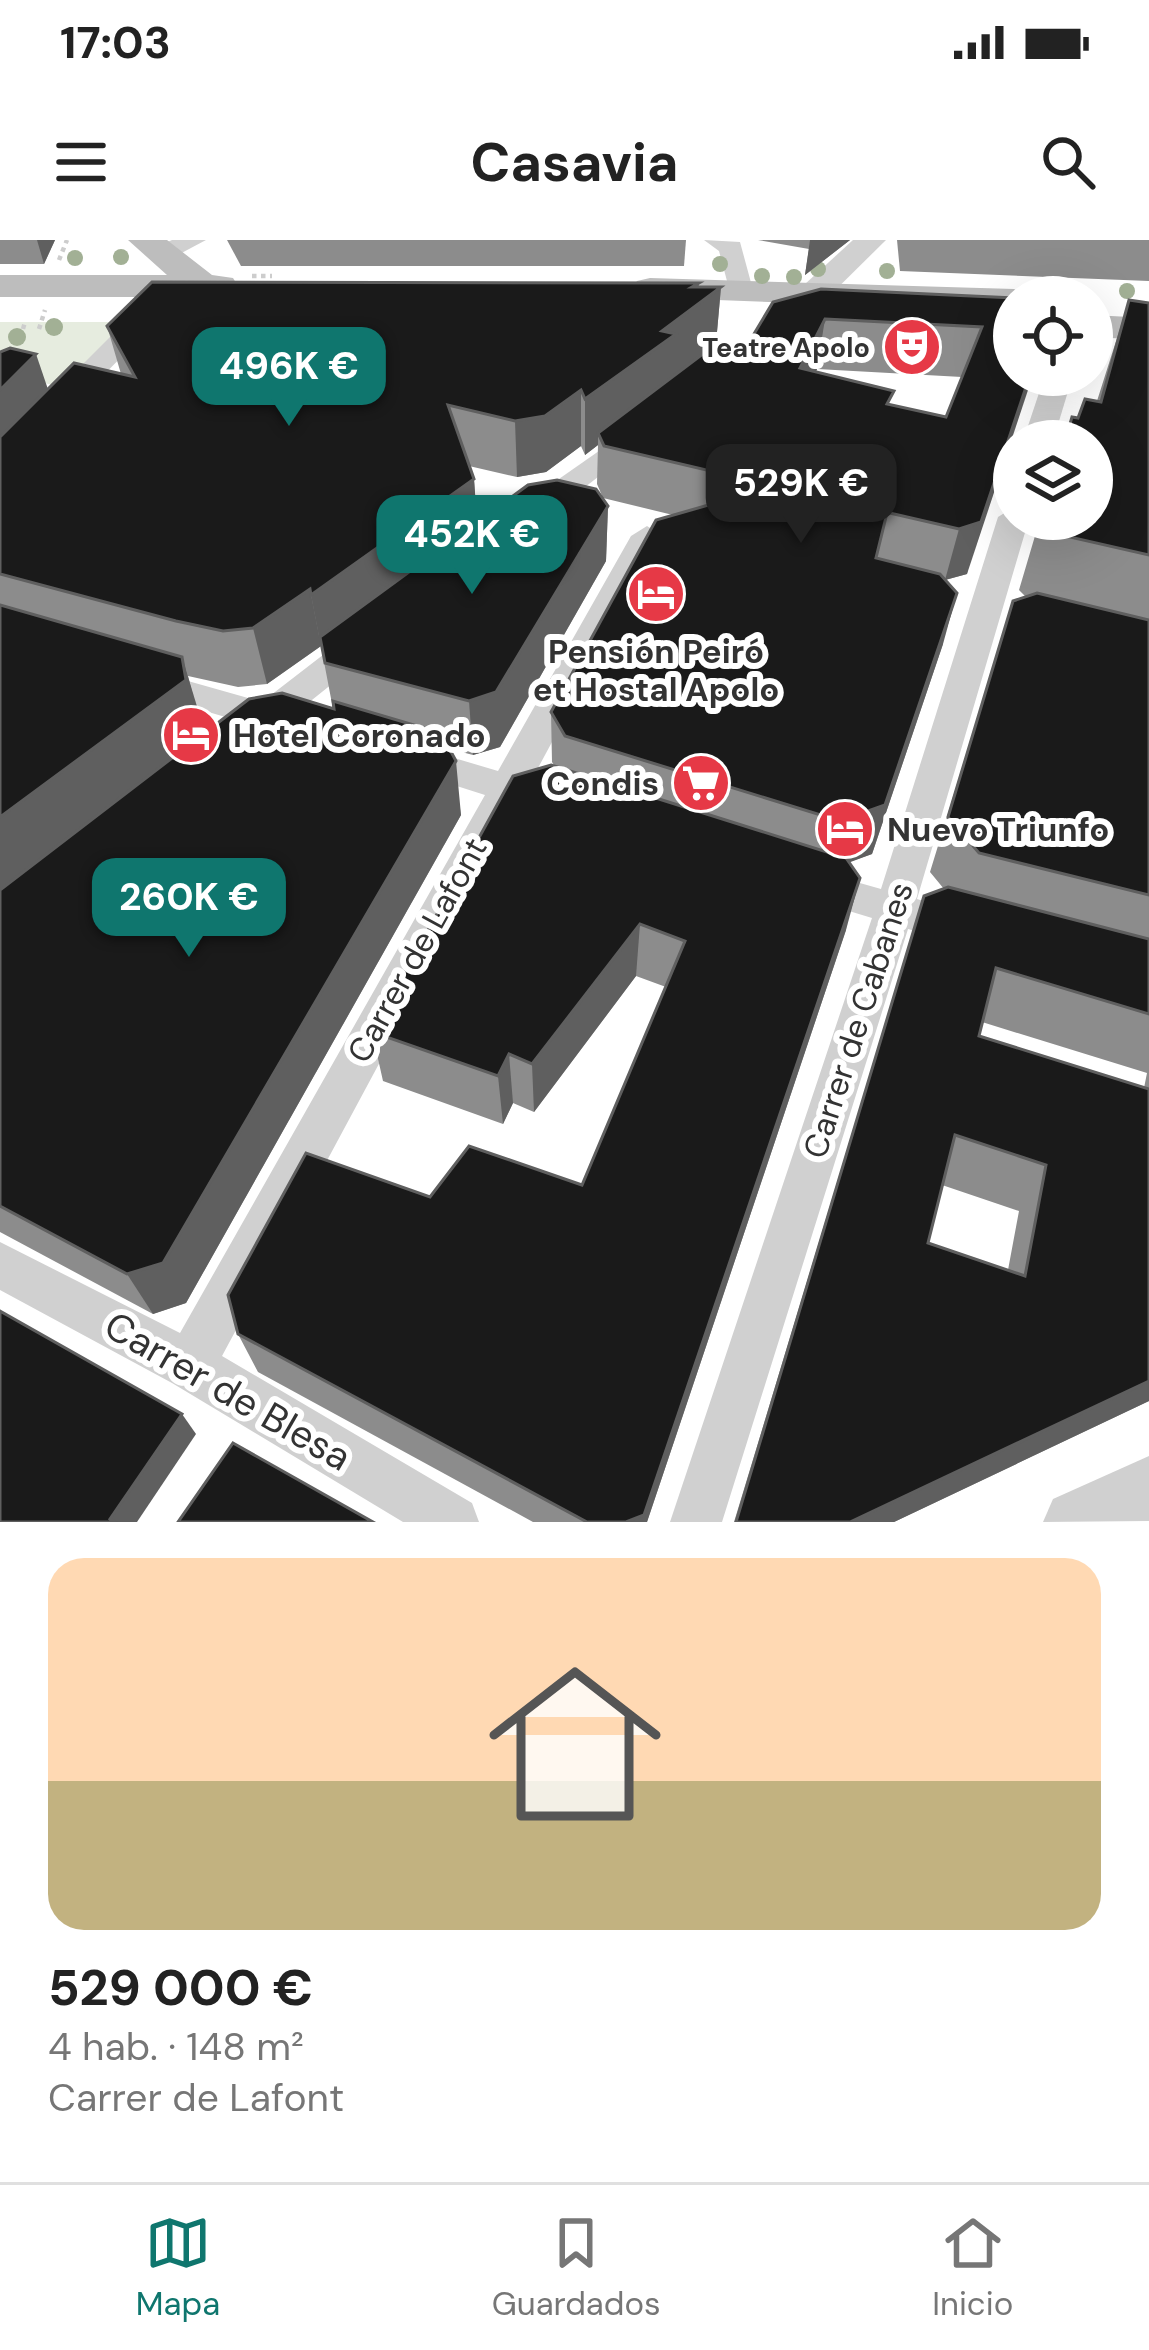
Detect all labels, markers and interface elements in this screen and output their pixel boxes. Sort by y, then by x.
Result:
text: 17:03 [60,13,171,72]
text: Casavia [470,127,679,198]
icon: menu [48,129,114,195]
icon: search [1035,129,1101,195]
map controls [993,276,1113,540]
button: locate [993,276,1113,396]
theatre icon: Teatre Apolo [881,316,943,378]
pin: 496K € [191,327,387,429]
place label: Teatre Apolo [702,330,870,365]
text: 496K € [219,340,359,391]
button: layers [993,420,1113,540]
pin: 529K € [703,444,899,546]
text: 529K € [733,457,869,508]
pin: 452K € [374,495,570,597]
text: 452K € [403,508,541,559]
hotel icon: Pensión Peiró et Hostal Apolo [625,563,687,625]
place label: Pensión Peiró et Hostal Apolo [533,630,779,711]
hotel icon: Hotel Coronado [160,704,222,766]
place label: Hotel Coronado [233,714,486,757]
supermarket icon: Condis [670,752,732,814]
place label: Condis [546,762,659,805]
hotel icon: Nuevo Triunfo [814,798,876,860]
place label: Nuevo Triunfo [887,808,1109,851]
street label: Carrer de Lafont [337,830,497,1070]
pin: 260K € [91,858,287,960]
text: 260K € [119,871,259,922]
street label: Carrer de Cabanes [793,876,923,1164]
street label: Carrer de Blesa [96,1300,360,1482]
icon: home [467,1636,683,1852]
text: 529 000 € [48,1954,313,2021]
text: 4 hab. · 148 m² [48,2021,304,2072]
text: Carrer de Lafont [48,2072,344,2123]
tab: Mapa [136,2210,220,2325]
tab: Guardados [492,2210,661,2325]
tab: Inicio [932,2210,1013,2325]

